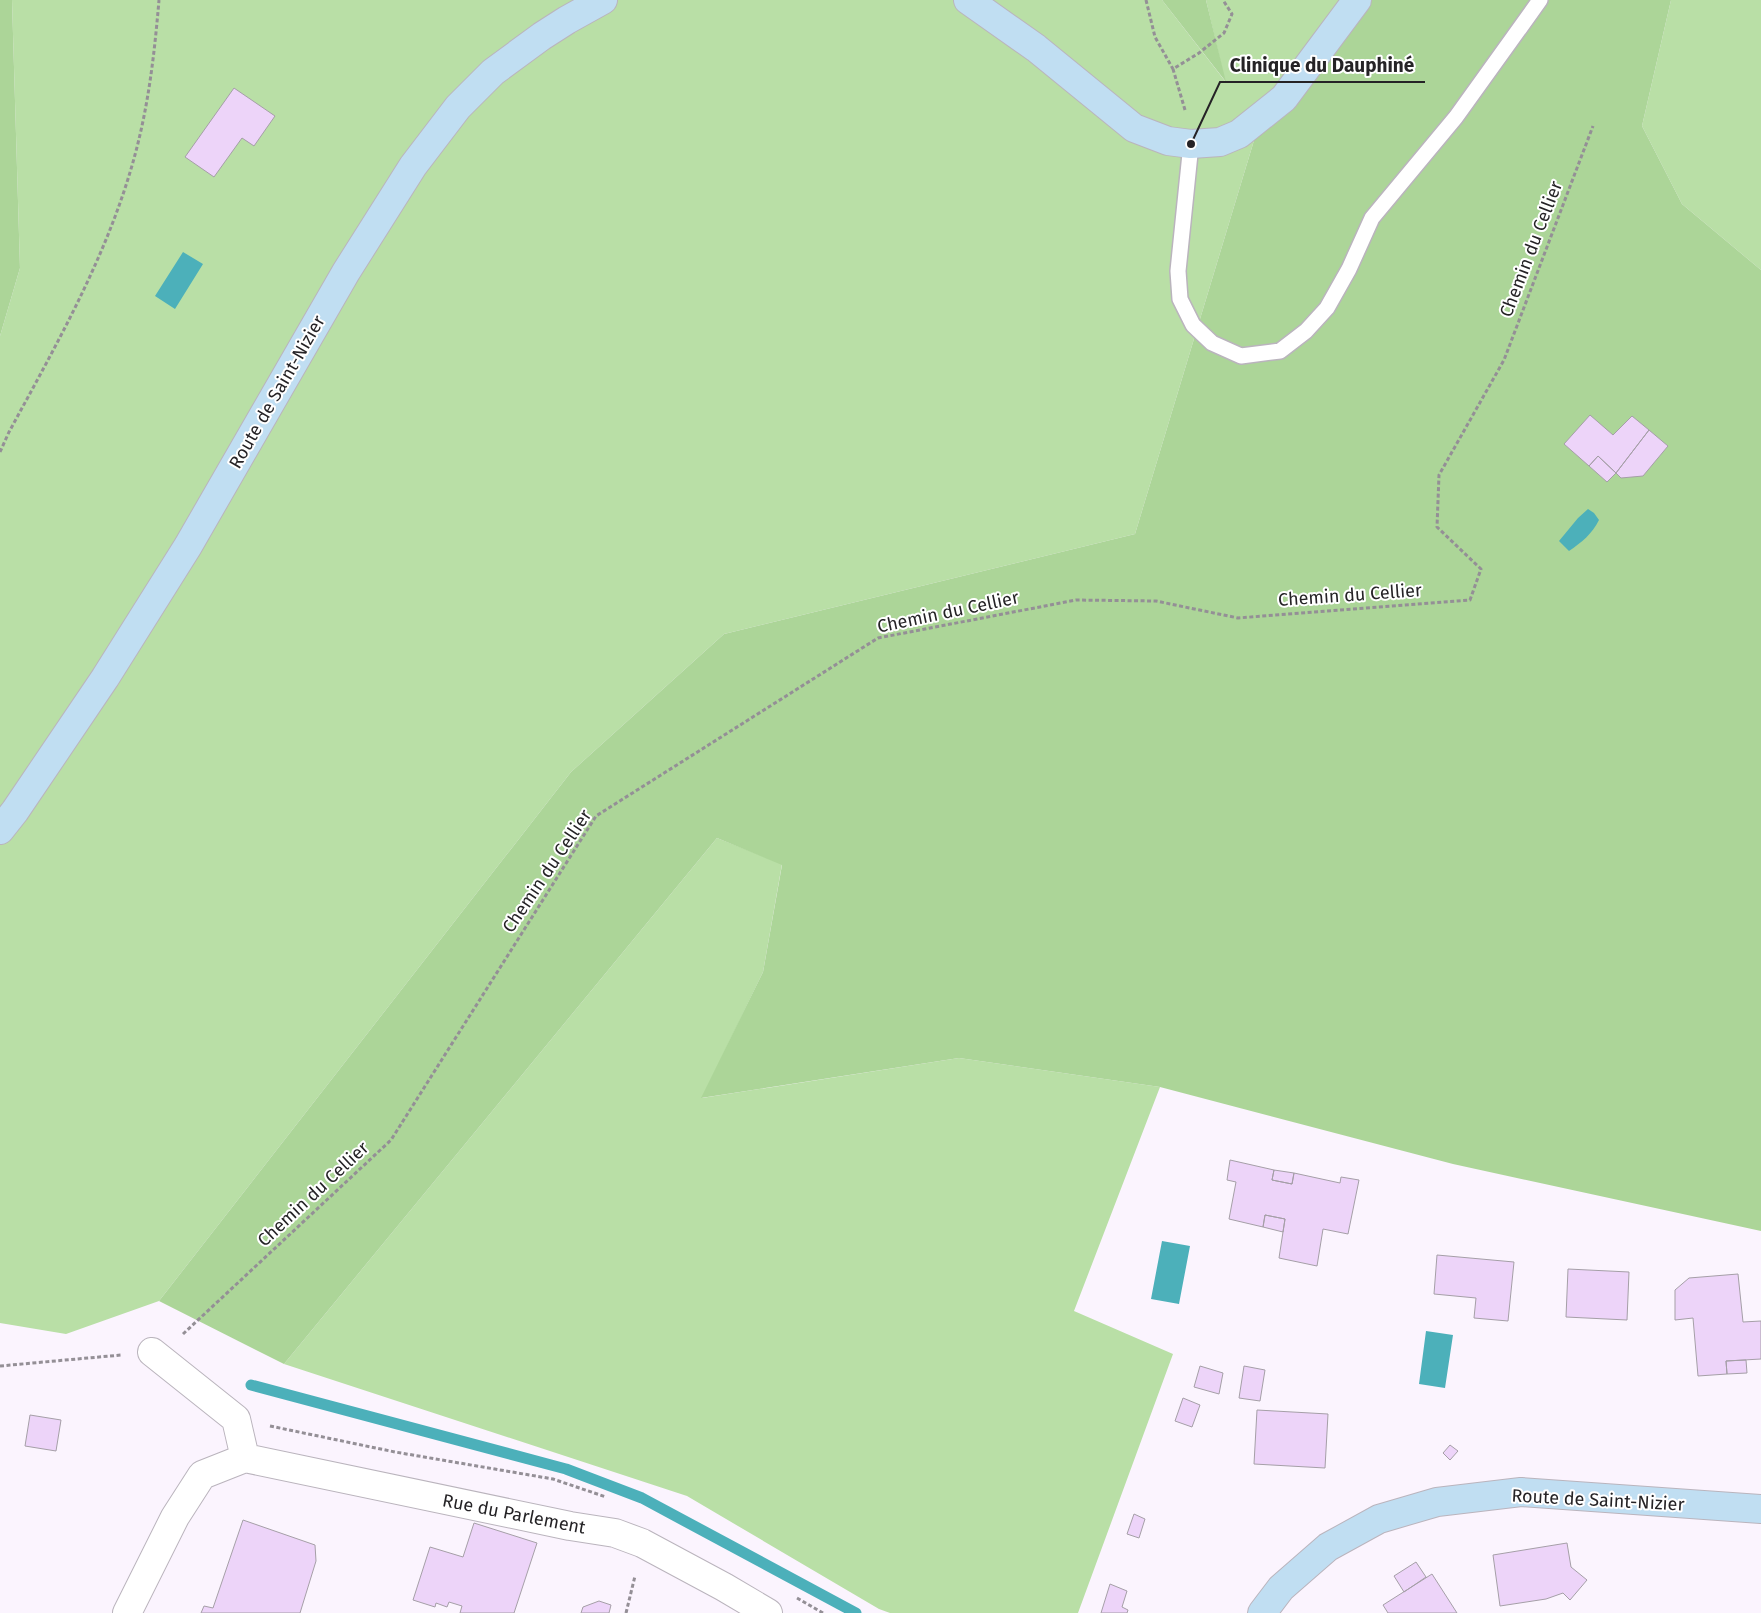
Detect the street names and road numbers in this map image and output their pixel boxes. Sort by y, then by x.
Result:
street label: Chemin du Cellier [1495,178,1567,320]
street label: Route de Saint-Nizier [224,312,330,472]
street label: Chemin du Cellier [1277,579,1423,611]
street label: Chemin du Cellier [875,586,1021,638]
street label: Chemin du Cellier [498,805,596,937]
street label: Chemin du Cellier [253,1137,373,1251]
street label: Route de Saint-Nizier [1511,1484,1685,1516]
street label: Rue du Parlement [441,1489,588,1539]

